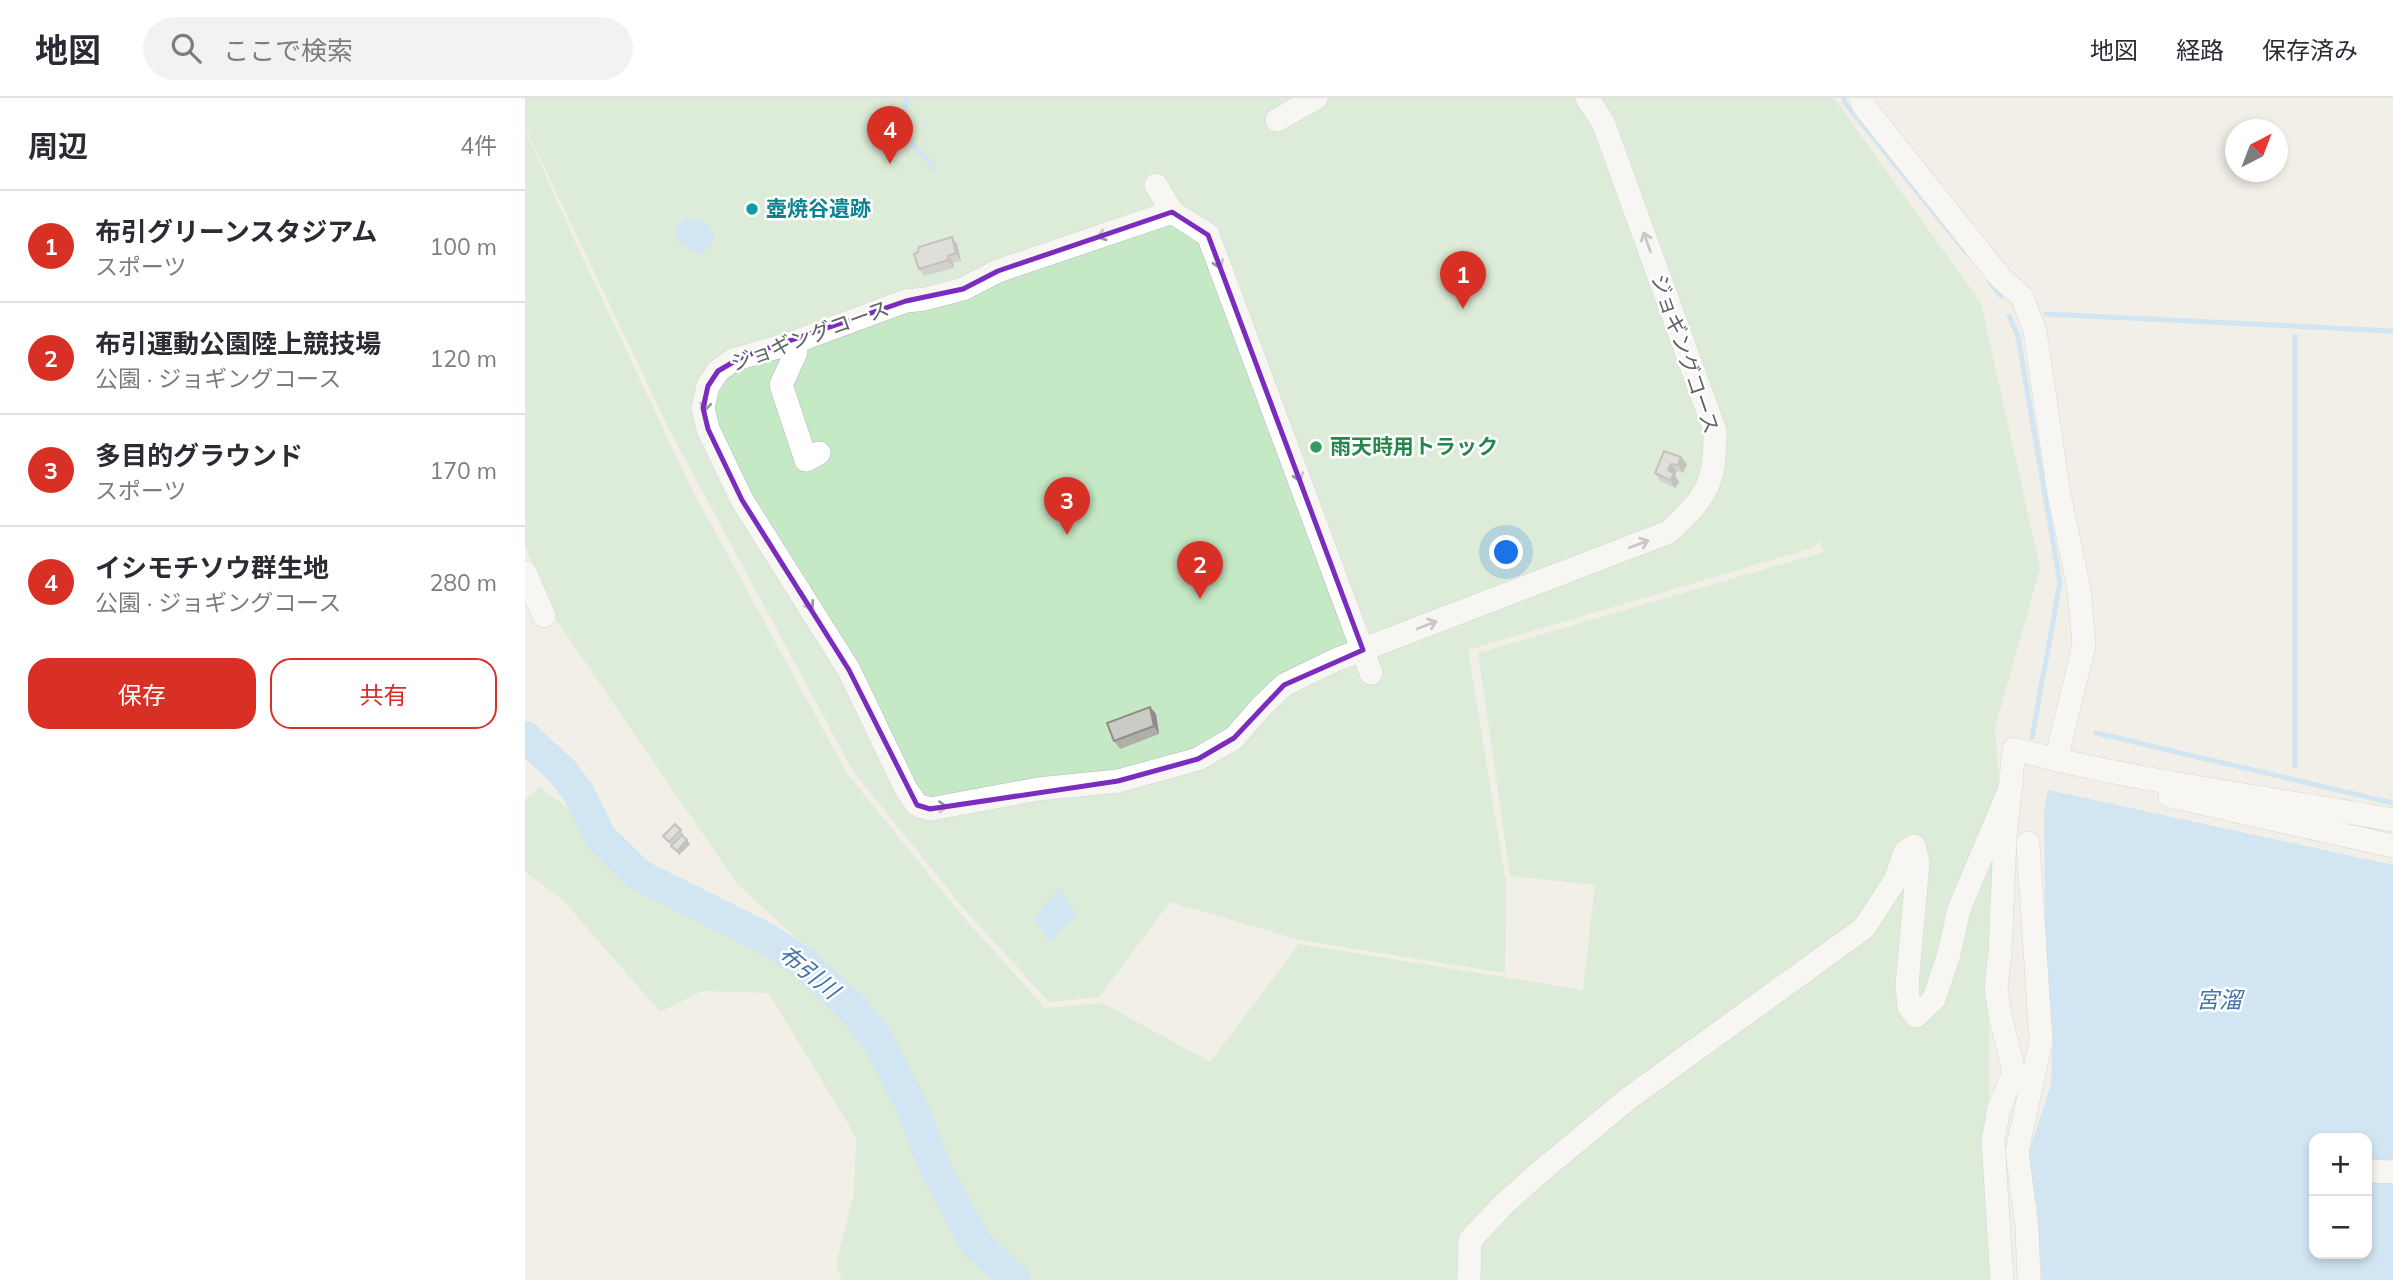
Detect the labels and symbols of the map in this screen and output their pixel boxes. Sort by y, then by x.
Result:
pin: 4 [867,106,913,164]
north arrow [2225,119,2288,182]
place label: 壺焼谷遺跡 [766,195,871,221]
marker: 壺焼谷遺跡 [744,201,760,217]
one-way arrow [1096,228,1118,241]
one-way arrow [1639,231,1652,253]
one-way arrow [1212,247,1224,269]
pin: 1 [1440,251,1486,309]
street label: ジョギングコース [1646,271,1725,437]
street label: ジョギングコース [727,294,893,376]
one-way arrow [699,389,712,412]
place label: 雨天時用トラック [1330,433,1498,459]
marker: 雨天時用トラック [1308,439,1324,455]
one-way arrow [1291,460,1304,482]
pin: 3 [1044,477,1090,535]
your location [1489,535,1523,569]
one-way arrow [1628,536,1650,549]
pin: 2 [1177,541,1223,599]
one-way arrow [800,591,815,610]
one-way arrow [1415,618,1437,631]
one-way arrow [925,800,948,813]
water label: 布引川 [773,939,848,1006]
water label: 宮溜 [2196,985,2245,1014]

